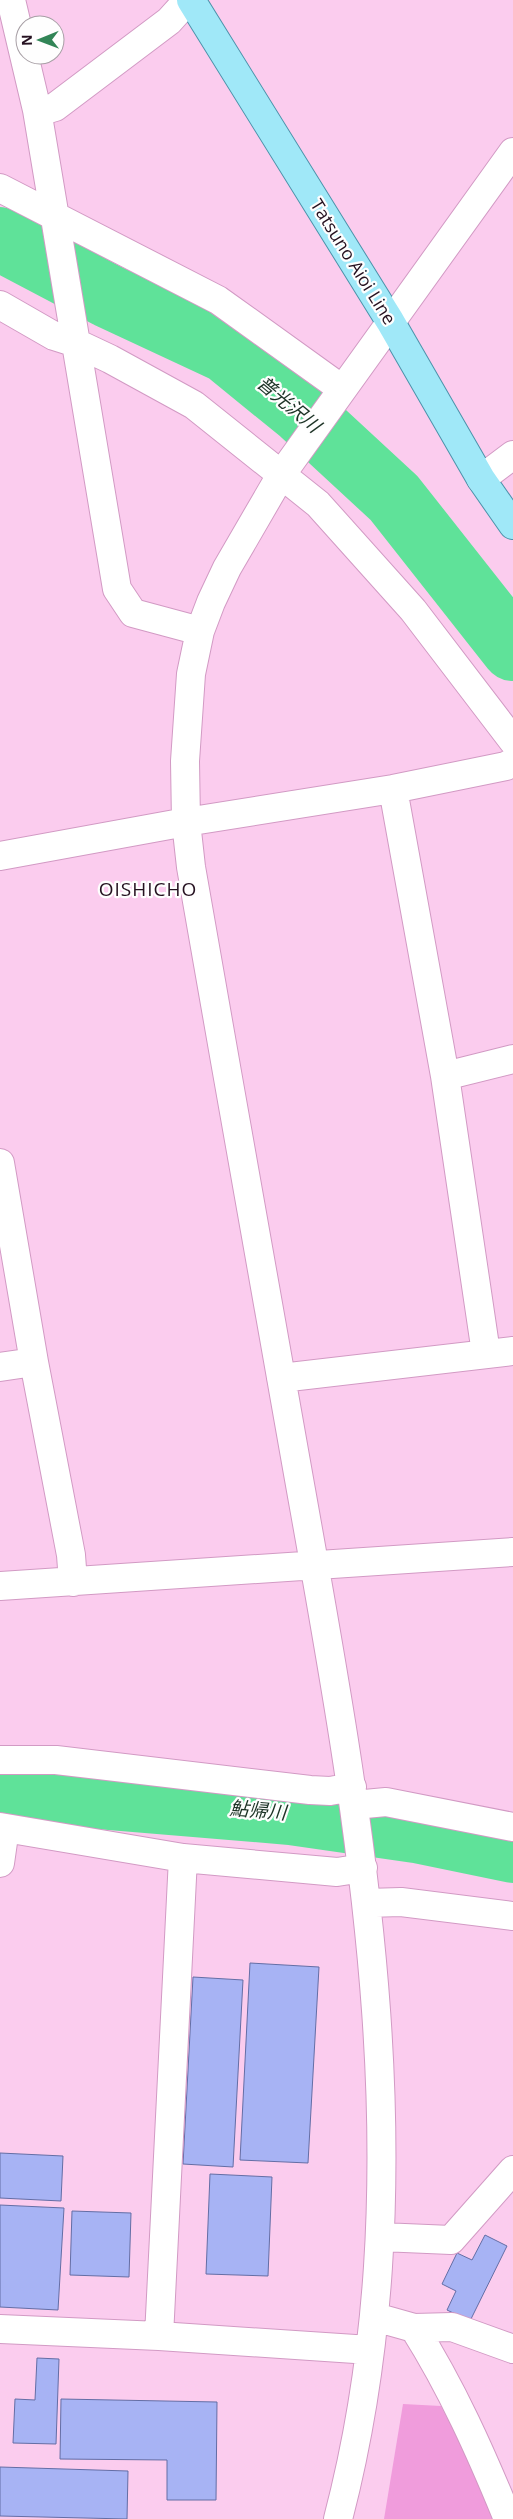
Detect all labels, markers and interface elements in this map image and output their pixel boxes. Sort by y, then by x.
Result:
north arrow [15,15,65,65]
text: N [17,34,36,46]
street label: Tatsuno Aioi Line [306,194,402,329]
water label: 普光沢川 [252,370,328,440]
district label: OISHICHO [99,876,197,902]
water label: 鮎帰川 [228,1795,290,1826]

